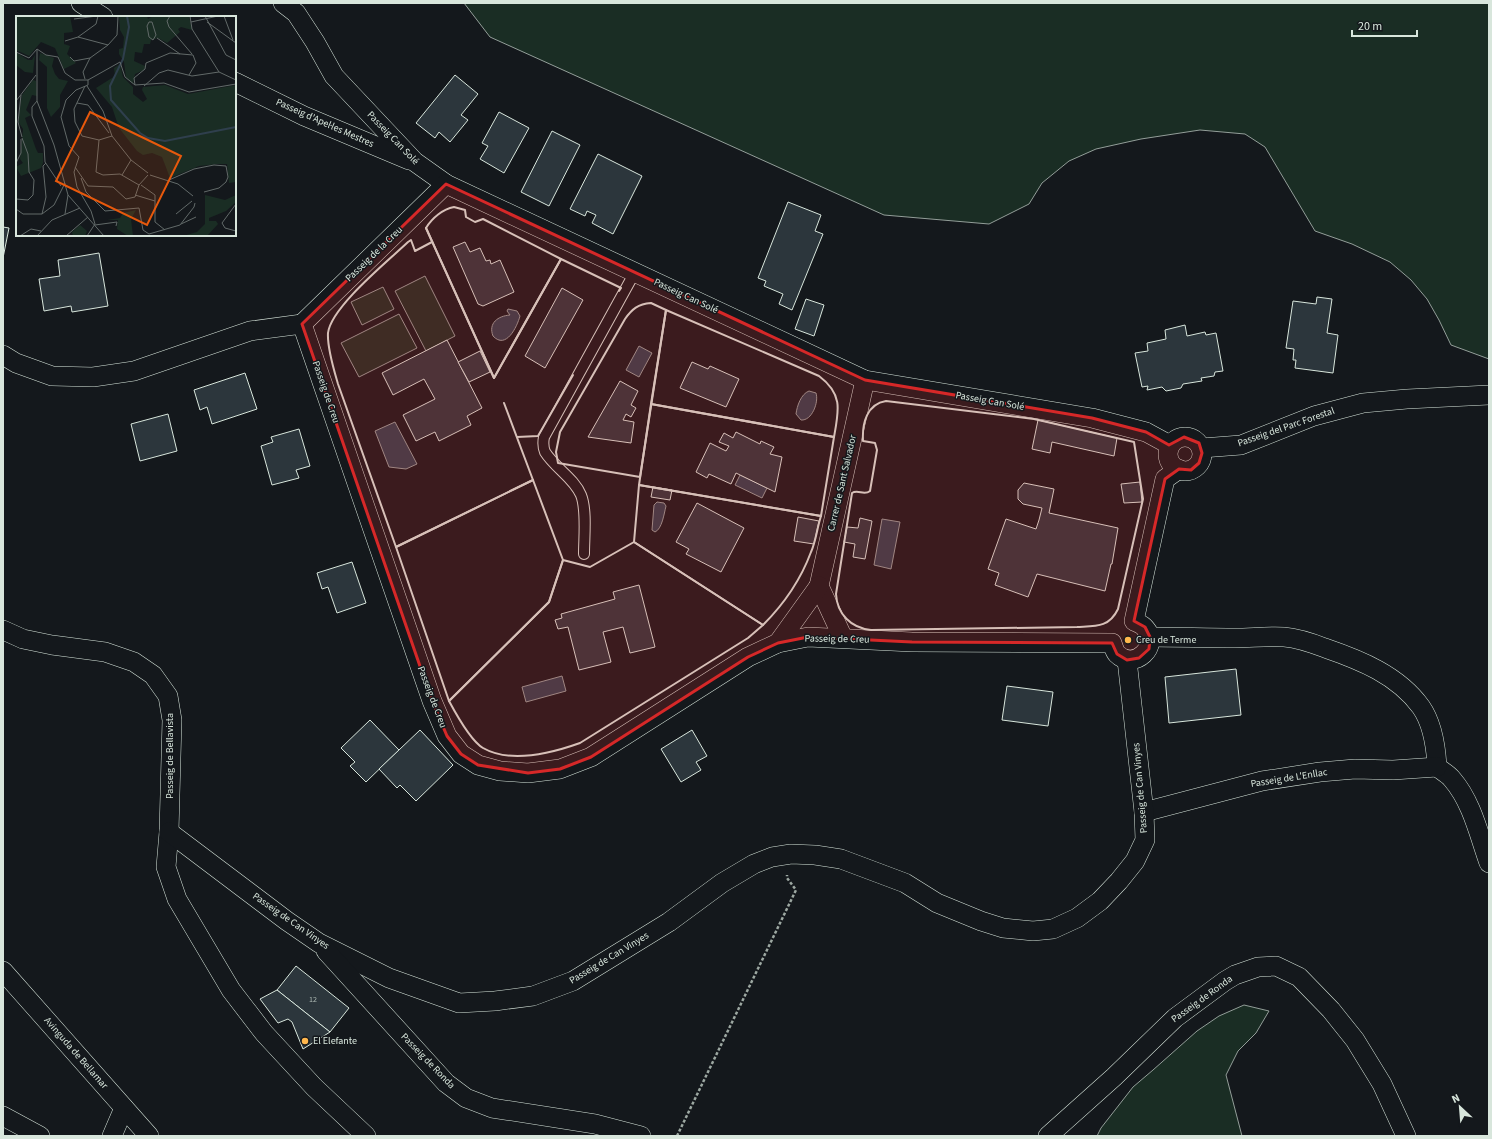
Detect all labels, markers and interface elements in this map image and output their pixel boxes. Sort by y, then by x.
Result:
scale bar [1352,12,1417,38]
inset map [16,16,236,236]
text: 20 m [1358,18,1382,35]
street label: Passeig d'Apel·les Mestres [274,95,376,151]
street label: Passeig Can Solé [364,108,422,168]
street label: Passeig de la Creu [342,223,406,285]
street label: Passeig Can Solé [651,275,721,317]
street label: Passeig de Creu [309,359,343,425]
street label: Passeig Can Solé [955,388,1026,414]
street label: Passeig del Parc Forestal [1236,404,1337,450]
street label: Carrer de Sant Salvador [824,433,860,533]
street label: Passeig de Creu [804,631,870,647]
place label: Creu de Terme [1136,633,1196,647]
marker: Creu de Terme [1123,635,1133,645]
street label: Passeig de Creu [414,664,450,730]
street label: Passeig de Bellavista [163,713,177,799]
street label: Passeig de Can Vinyes [1129,742,1151,834]
street label: Passeig de L'Enllac [1250,765,1329,791]
street label: Passeig de Can Vinyes [250,889,332,953]
street label: Passeig de Can Vinyes [567,929,651,987]
street label: Passeig de Ronda [1168,972,1236,1026]
house number: 12 [309,994,317,1005]
street label: Avinguda de Bellamar [41,1014,112,1092]
street label: Passeig de Ronda [398,1030,458,1092]
place label: El Elefante [313,1034,357,1048]
marker: El Elefante [300,1036,310,1046]
north arrow [1440,1087,1480,1127]
text: N [1449,1090,1462,1107]

